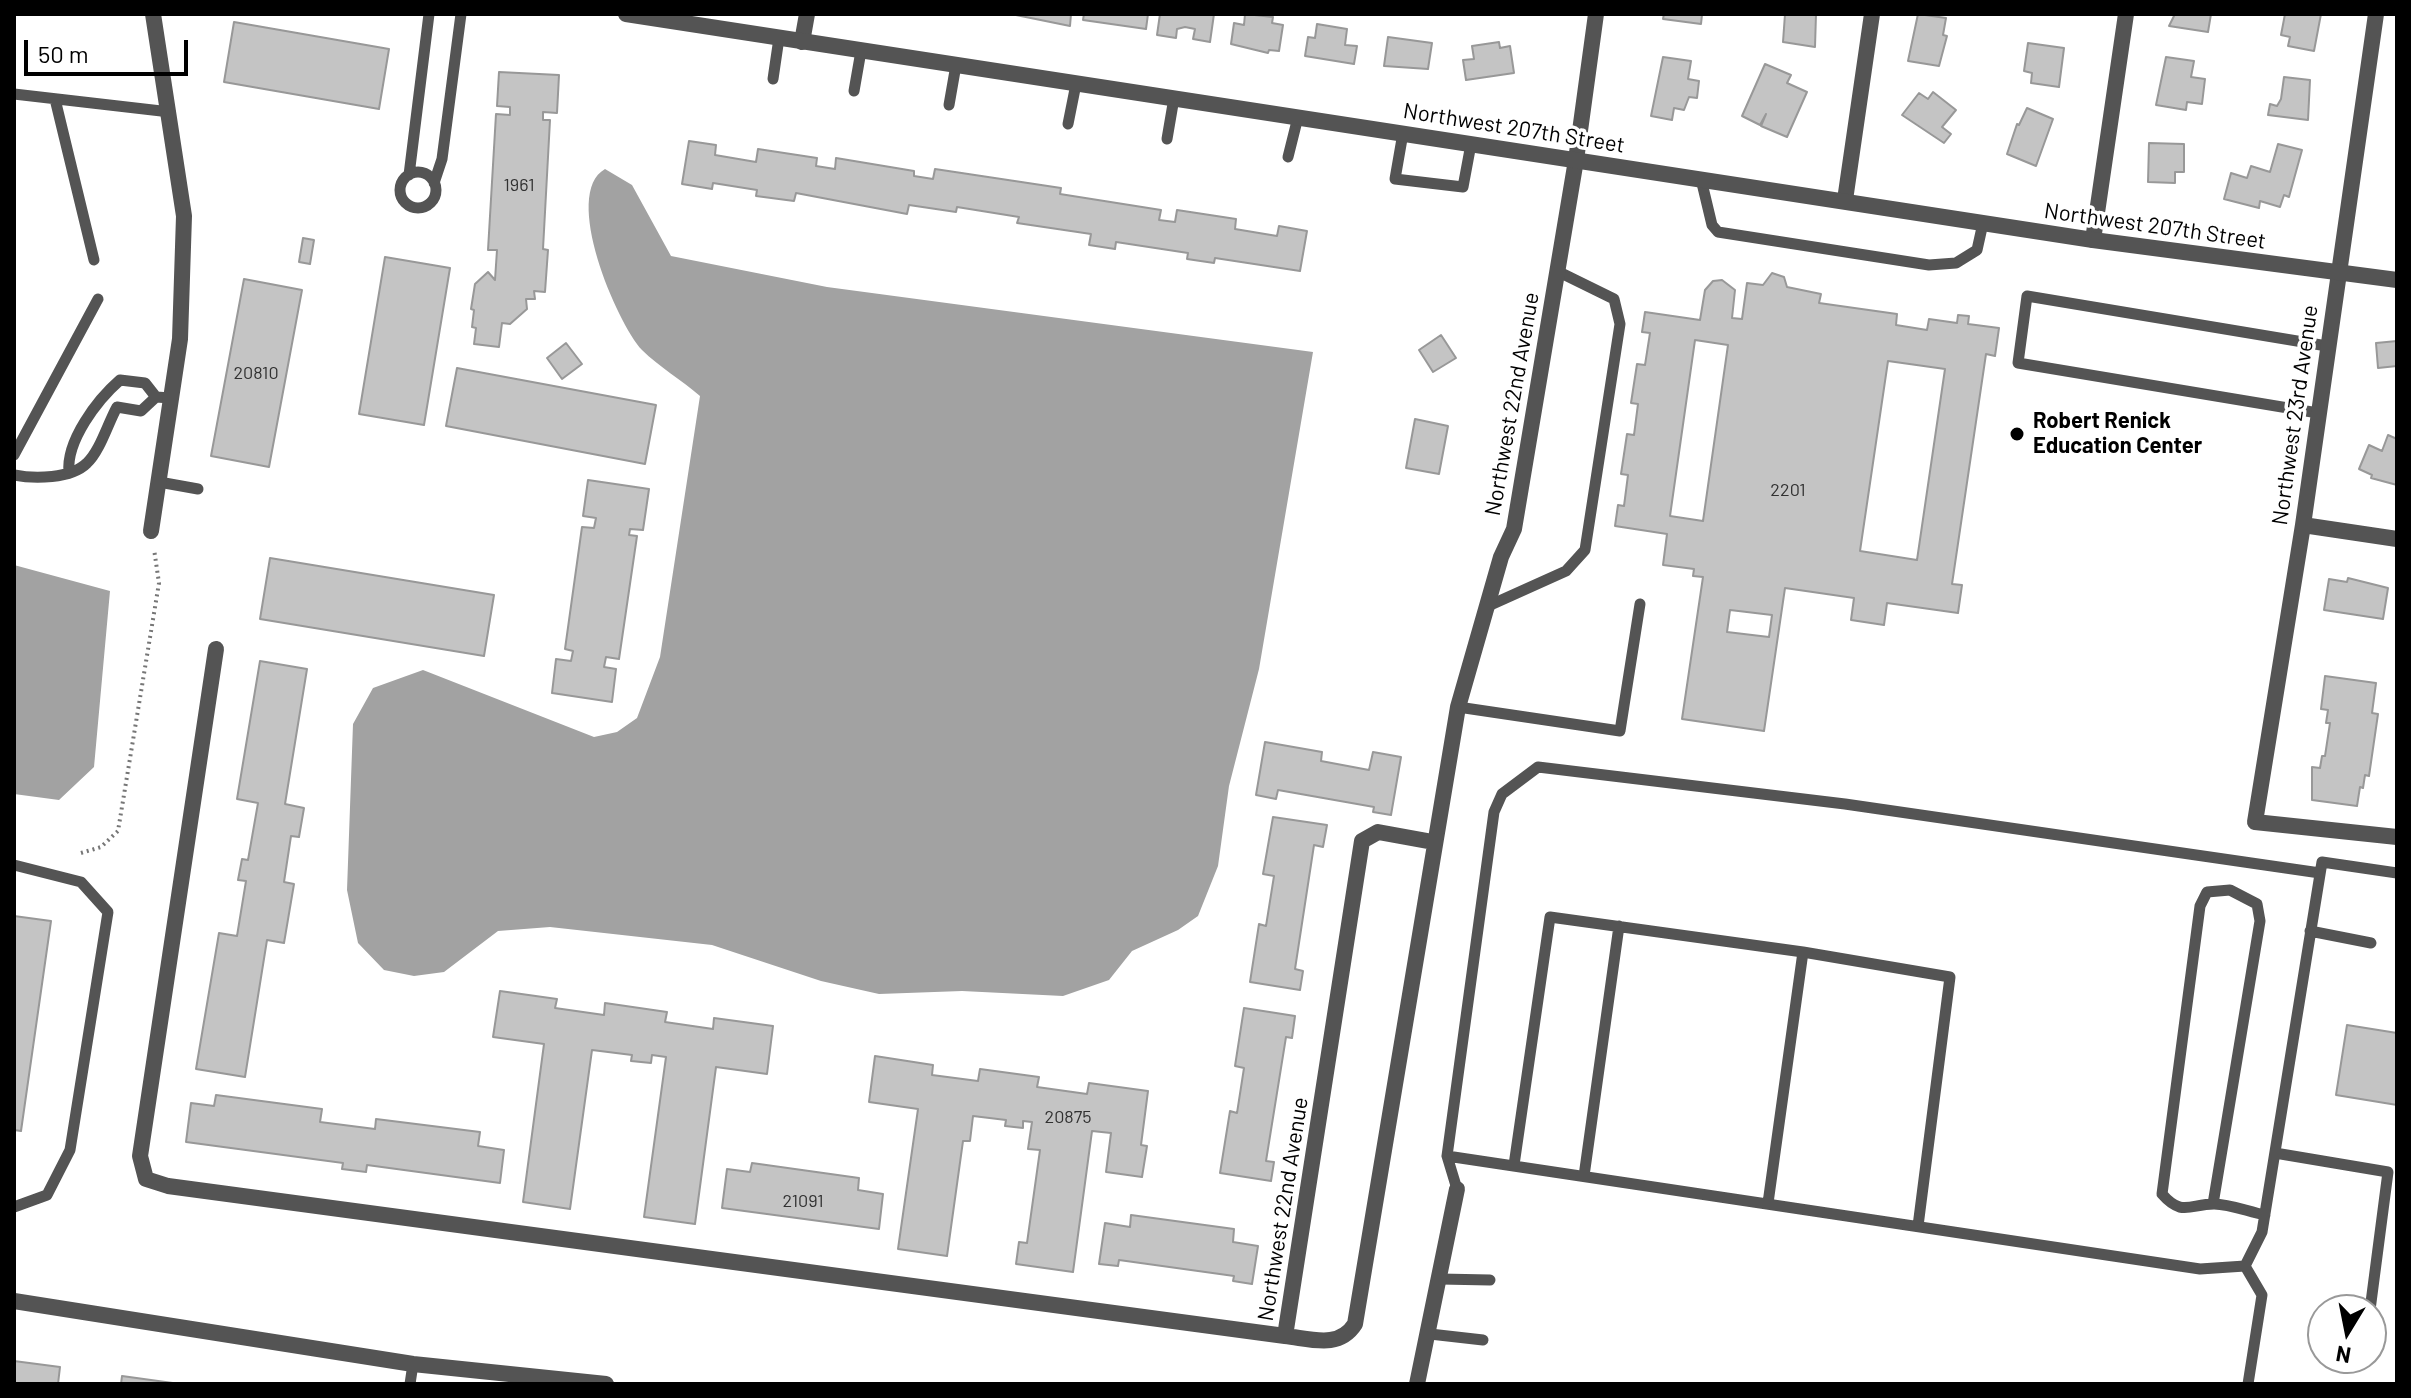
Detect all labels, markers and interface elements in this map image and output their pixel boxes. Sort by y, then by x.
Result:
scale bar [28,24,192,74]
text: 50 m [38,39,89,68]
street label: Northwest 207th Street [1401,97,1627,159]
house number: 1961 [504,174,534,196]
street label: Northwest 207th Street [2042,197,2268,255]
street label: Northwest 22nd Avenue [1479,290,1545,518]
street label: Northwest 23rd Avenue [2266,303,2324,527]
house number: 20810 [233,362,279,384]
place label: Robert Renick Education Center [2033,408,2202,460]
marker: Robert Renick Education Center [2008,425,2026,443]
house number: 2201 [1770,479,1806,501]
street label: Northwest 22nd Avenue [1252,1095,1314,1323]
house number: 20875 [1045,1106,1091,1128]
house number: 21091 [782,1190,824,1212]
north arrow [2307,1294,2387,1374]
text: N [2334,1342,2353,1370]

